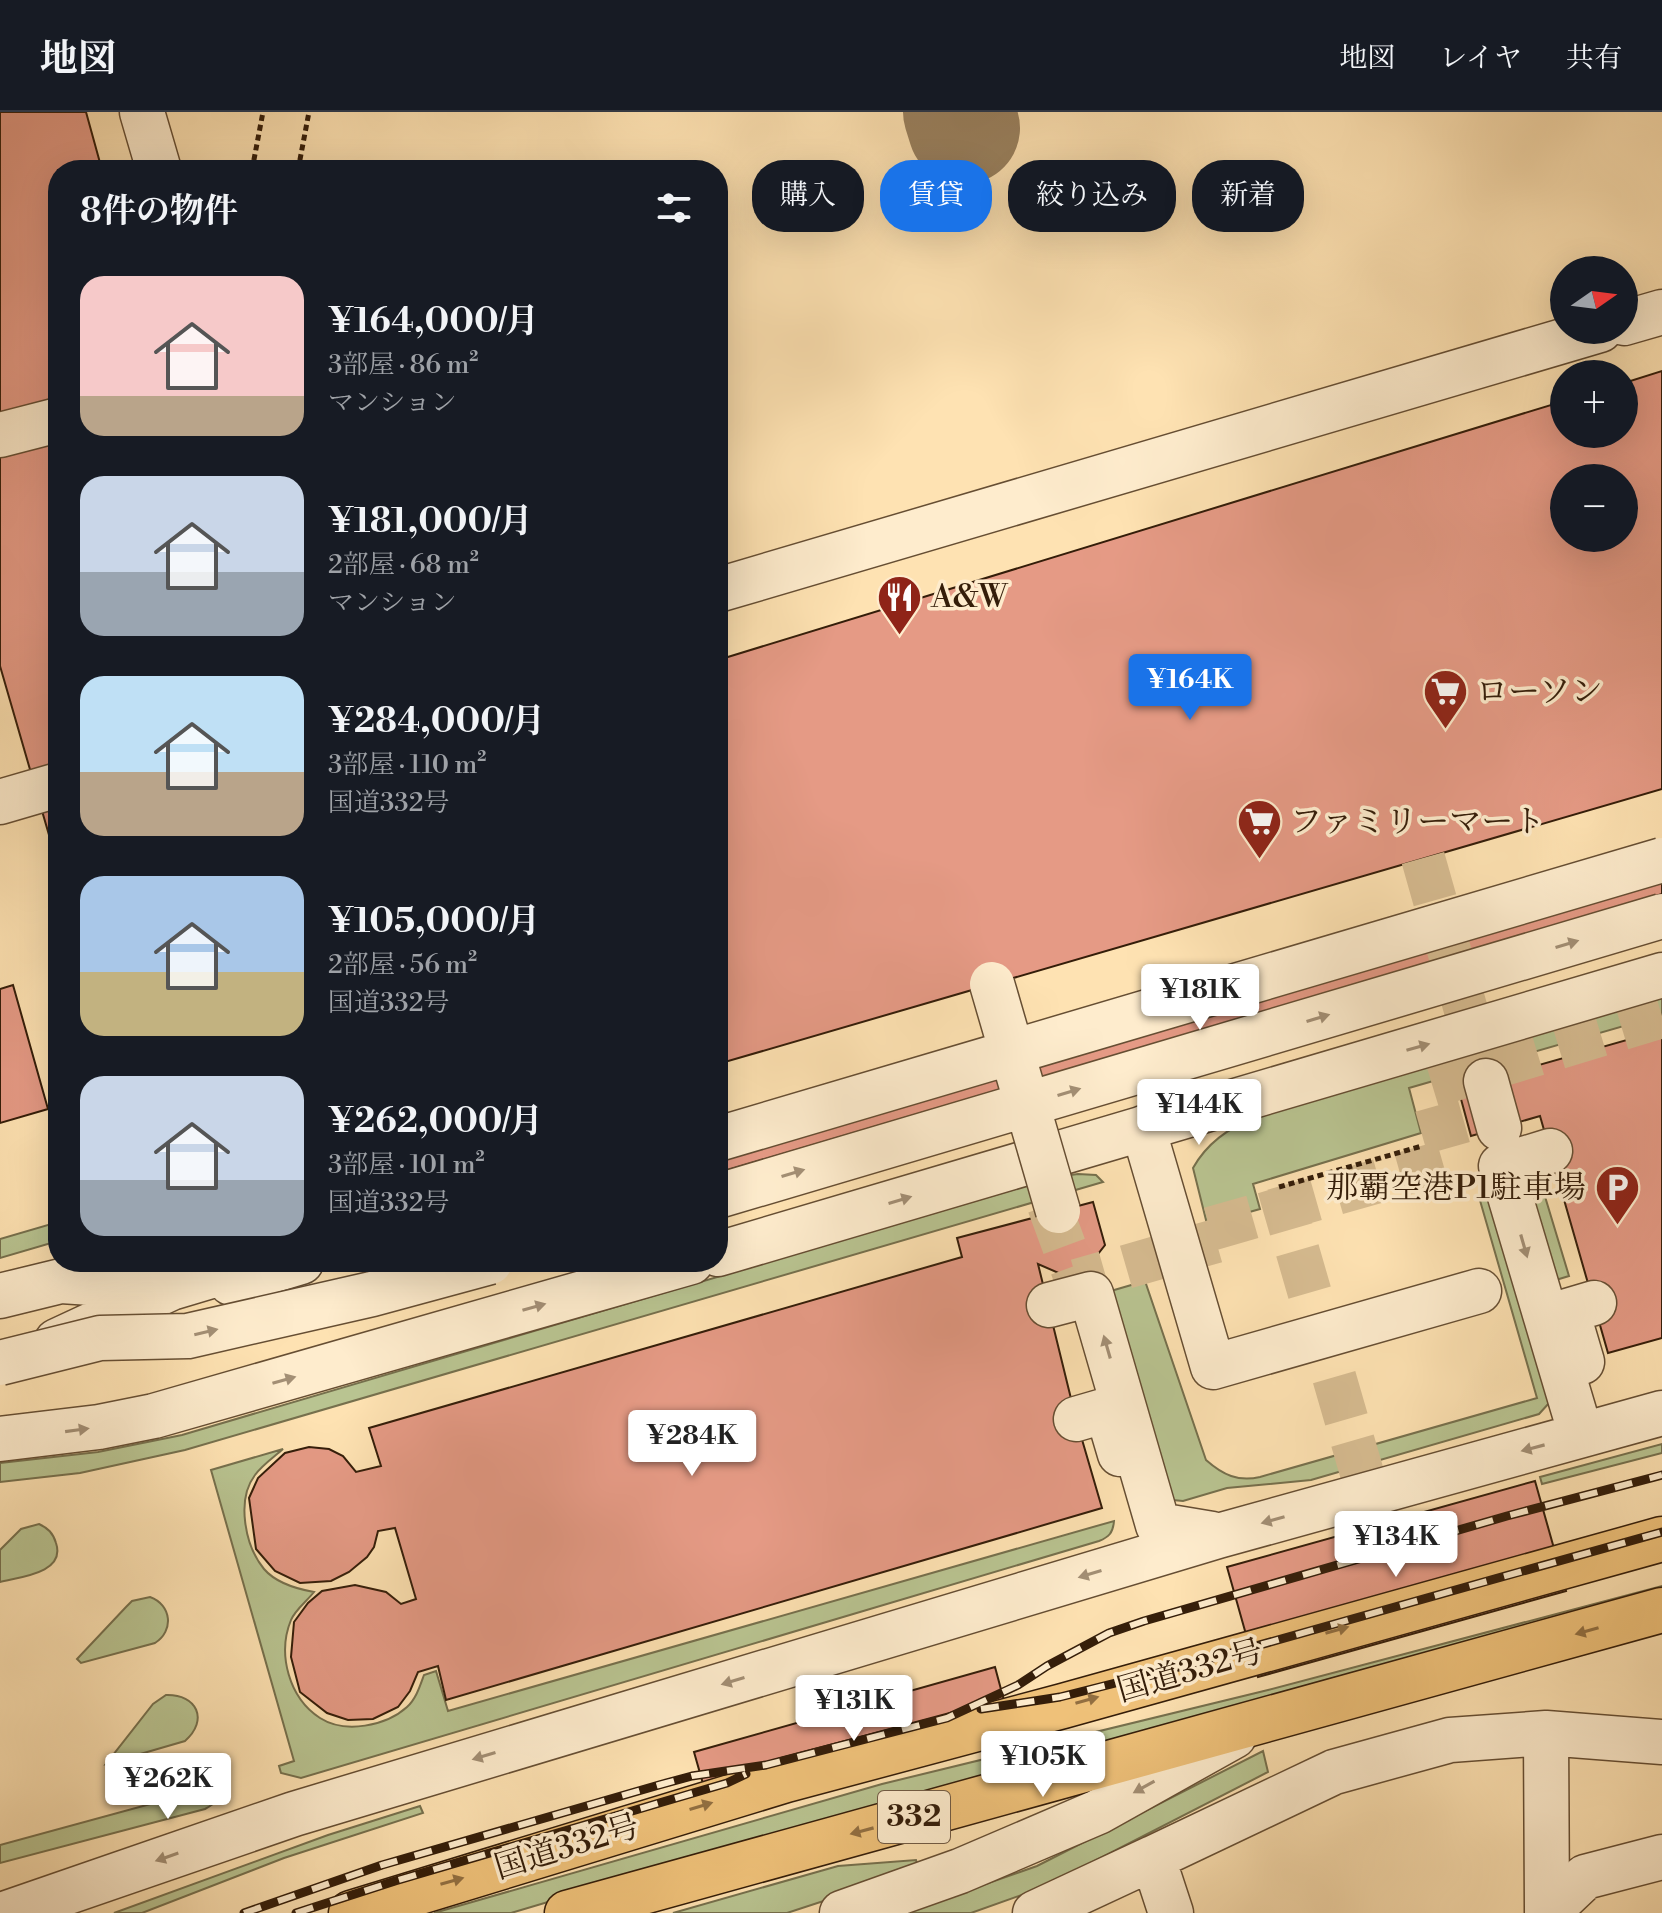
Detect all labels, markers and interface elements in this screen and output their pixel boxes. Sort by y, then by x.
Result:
text: 地図 [40,36,116,83]
text: 地図 [1339,41,1395,76]
text: レイヤ [1439,41,1522,76]
text: 共有 [1566,41,1622,76]
chip: 購入 [752,160,864,232]
chip: 賃貸 [880,160,992,232]
chip: 絞り込み [1008,160,1176,232]
chip: 新着 [1192,160,1304,232]
icon: filters [652,186,696,230]
text: 8件の物件 [80,191,238,233]
north arrow [1550,256,1638,344]
map controls [1550,256,1638,552]
text: ¥164,000/月 [328,301,539,343]
icon: home [144,308,240,404]
text: 3部屋 · 86 m² [328,349,478,381]
button: + [1550,360,1638,448]
text: マンション [328,387,457,419]
button: − [1550,464,1638,552]
text: ¥181,000/月 [328,501,533,543]
icon: home [144,508,240,604]
text: 2部屋 · 68 m² [328,549,479,581]
restaurant icon: A&W [876,573,924,636]
place label: A&W [930,577,1009,617]
text: マンション [328,587,457,619]
pin: ¥164K [1134,654,1246,722]
text: ¥164K [1147,664,1233,696]
supermarket icon: ローソン [1421,668,1469,731]
place label: ローソン [1476,672,1603,712]
text: ¥284,000/月 [328,701,545,743]
icon: home [144,708,240,804]
text: 3部屋 · 110 m² [328,749,486,781]
text: 国道332号 [328,787,450,819]
supermarket icon: ファミリーマート [1235,798,1283,861]
place label: ファミリーマート [1290,802,1545,842]
text: ¥105,000/月 [328,901,540,943]
icon: home [144,908,240,1004]
one-way arrow [1556,937,1580,950]
text: 2部屋 · 56 m² [328,949,477,981]
pin: ¥181K [1144,964,1256,1032]
text: ¥181K [1159,974,1241,1006]
text: 国道332号 [328,987,450,1019]
one-way arrow [1307,1011,1331,1024]
one-way arrow [1406,1040,1430,1053]
pin: ¥144K [1143,1079,1255,1147]
one-way arrow [1057,1085,1081,1098]
text: ¥144K [1155,1089,1243,1121]
text: ¥262,000/月 [328,1101,543,1143]
icon: home [144,1108,240,1204]
text: 3部屋 · 101 m² [328,1149,485,1181]
parking icon: 那覇空港P1駐車場 [1593,1164,1641,1227]
one-way arrow [781,1166,805,1179]
place label: 那覇空港P1駐車場 [1326,1168,1586,1208]
text: 国道332号 [328,1187,450,1219]
one-way arrow [889,1193,913,1206]
one-way arrow [1518,1234,1531,1258]
one-way arrow [521,1301,546,1313]
one-way arrow [193,1325,218,1338]
one-way arrow [1100,1335,1113,1359]
one-way arrow [272,1373,296,1386]
pin: ¥284K [636,1410,748,1478]
text: ¥284K [646,1420,738,1452]
one-way arrow [65,1423,90,1436]
one-way arrow [1520,1443,1545,1455]
pin: ¥134K [1340,1511,1452,1579]
one-way arrow [1260,1514,1284,1527]
text: ¥134K [1353,1521,1439,1553]
one-way arrow [1077,1568,1101,1581]
one-way arrow [1326,1623,1350,1636]
one-way arrow [1574,1625,1599,1637]
street label: 国道332号 [1113,1631,1267,1711]
one-way arrow [721,1675,745,1688]
pin: ¥131K [798,1675,910,1743]
text: ¥131K [814,1685,895,1717]
one-way arrow [1074,1693,1099,1705]
pin: ¥105K [987,1731,1099,1799]
text: ¥105K [999,1741,1087,1773]
one-way arrow [472,1751,496,1763]
pin: ¥262K [112,1753,224,1821]
text: ¥262K [123,1763,213,1795]
one-way arrow [1132,1780,1155,1793]
road number: 332 [878,1791,950,1843]
one-way arrow [689,1799,713,1812]
street label: 国道332号 [490,1806,644,1888]
one-way arrow [849,1826,874,1838]
one-way arrow [155,1852,179,1864]
one-way arrow [441,1874,465,1887]

